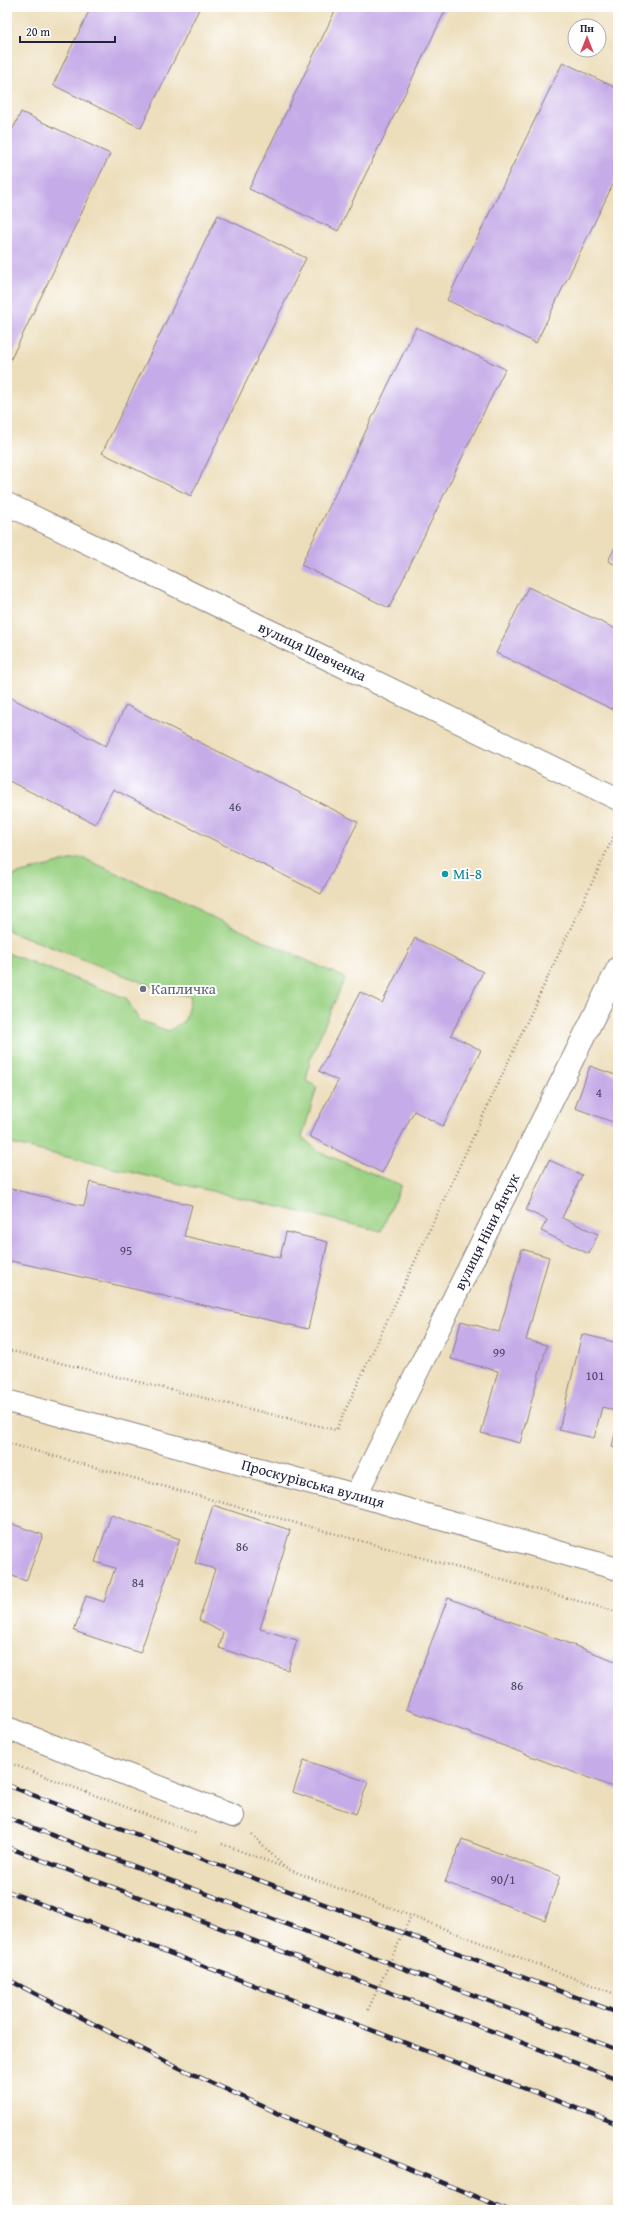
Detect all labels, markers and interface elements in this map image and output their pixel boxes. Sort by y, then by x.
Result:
scale bar [20,18,115,44]
north arrow [567,18,607,58]
text: Пн [580,20,594,36]
text: 20 m [26,23,50,40]
street label: вулиця Шевченка [255,616,371,686]
house number: 46 [229,797,241,816]
place label: Mi-8 [453,863,482,884]
marker: Mi-8 [440,869,450,879]
place label: Капличка [151,978,217,999]
marker: Капличка [138,984,148,994]
house number: 4 [596,1083,602,1102]
street label: вулиця Ніни Янчук [449,1169,524,1293]
house number: 95 [120,1241,132,1260]
house number: 99 [493,1343,505,1362]
house number: 101 [586,1366,604,1385]
street label: Проскурівська вулиця [239,1454,388,1513]
house number: 86 [236,1537,248,1556]
house number: 84 [132,1573,144,1592]
house number: 86 [511,1676,523,1695]
house number: 90/1 [491,1870,515,1889]

